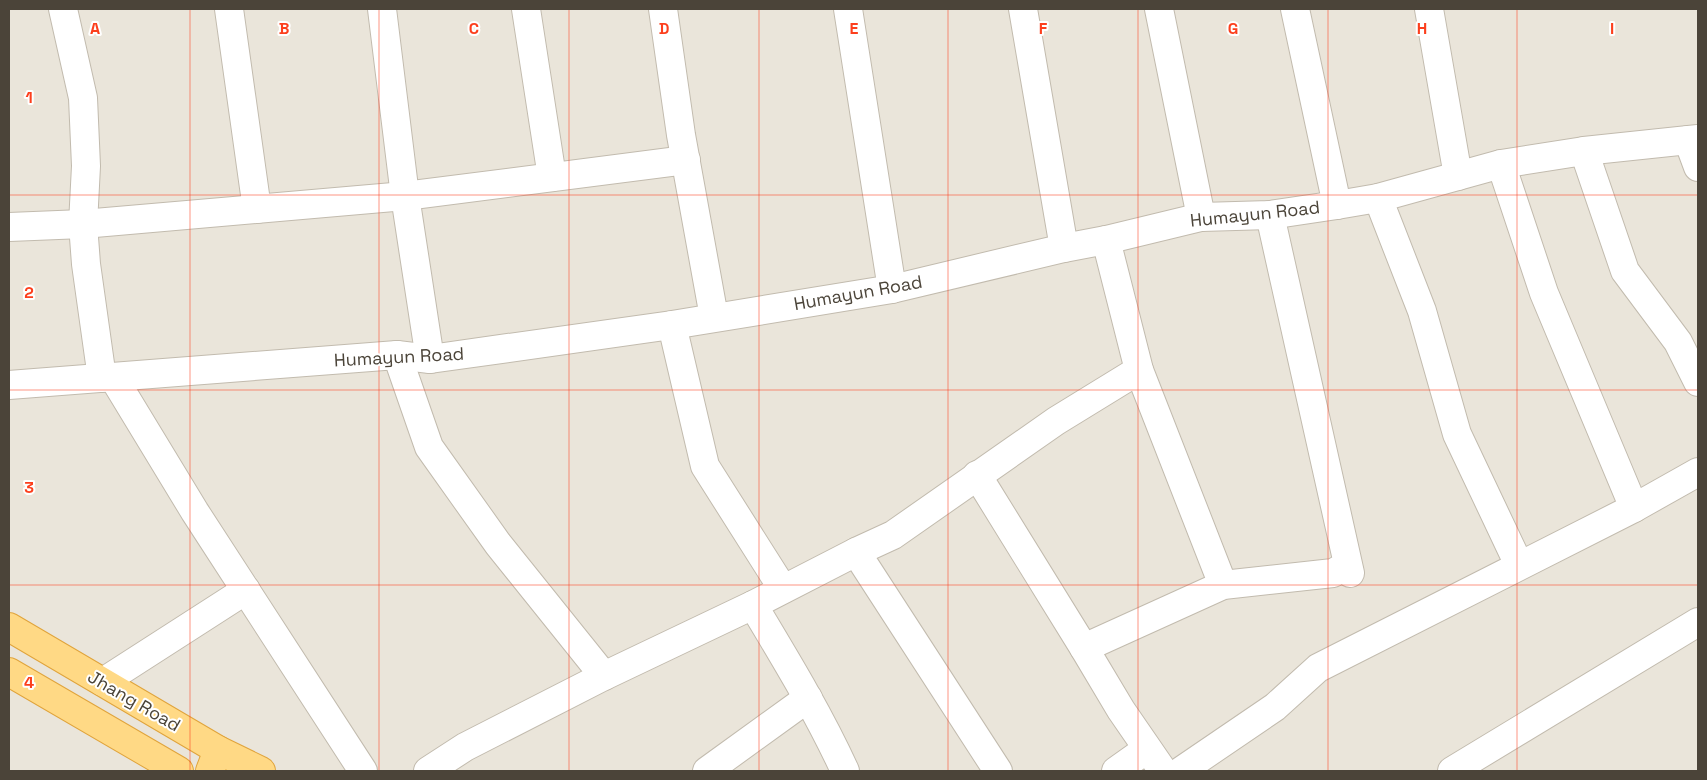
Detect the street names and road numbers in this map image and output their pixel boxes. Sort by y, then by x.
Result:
street label: Humayun Road [1189,195,1321,232]
street label: Humayun Road [792,270,924,315]
street label: Humayun Road [333,342,465,371]
street label: Jhang Road [84,665,185,736]

